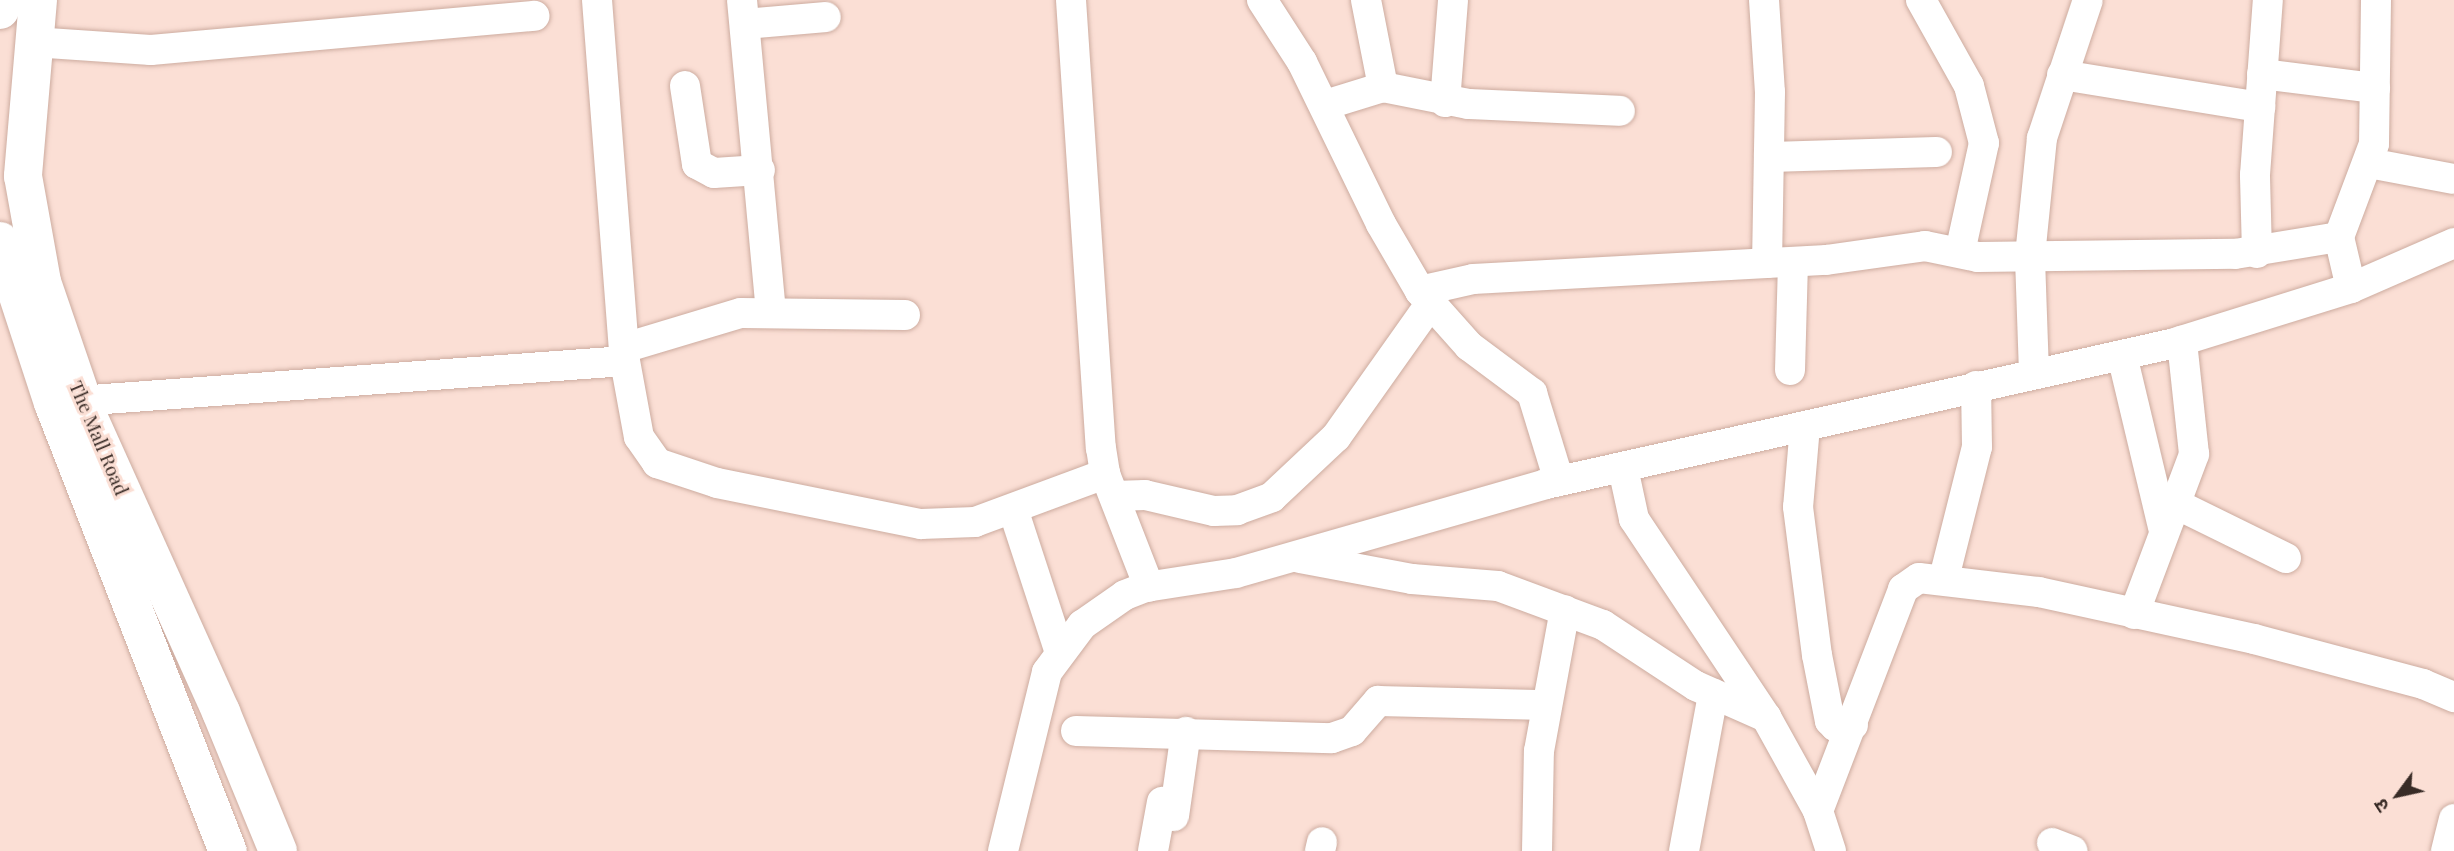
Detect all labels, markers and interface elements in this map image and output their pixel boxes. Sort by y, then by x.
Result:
street label: The Mall Road [65,377,133,499]
north arrow [2363,760,2433,830]
text: उ [2366,795,2394,818]

